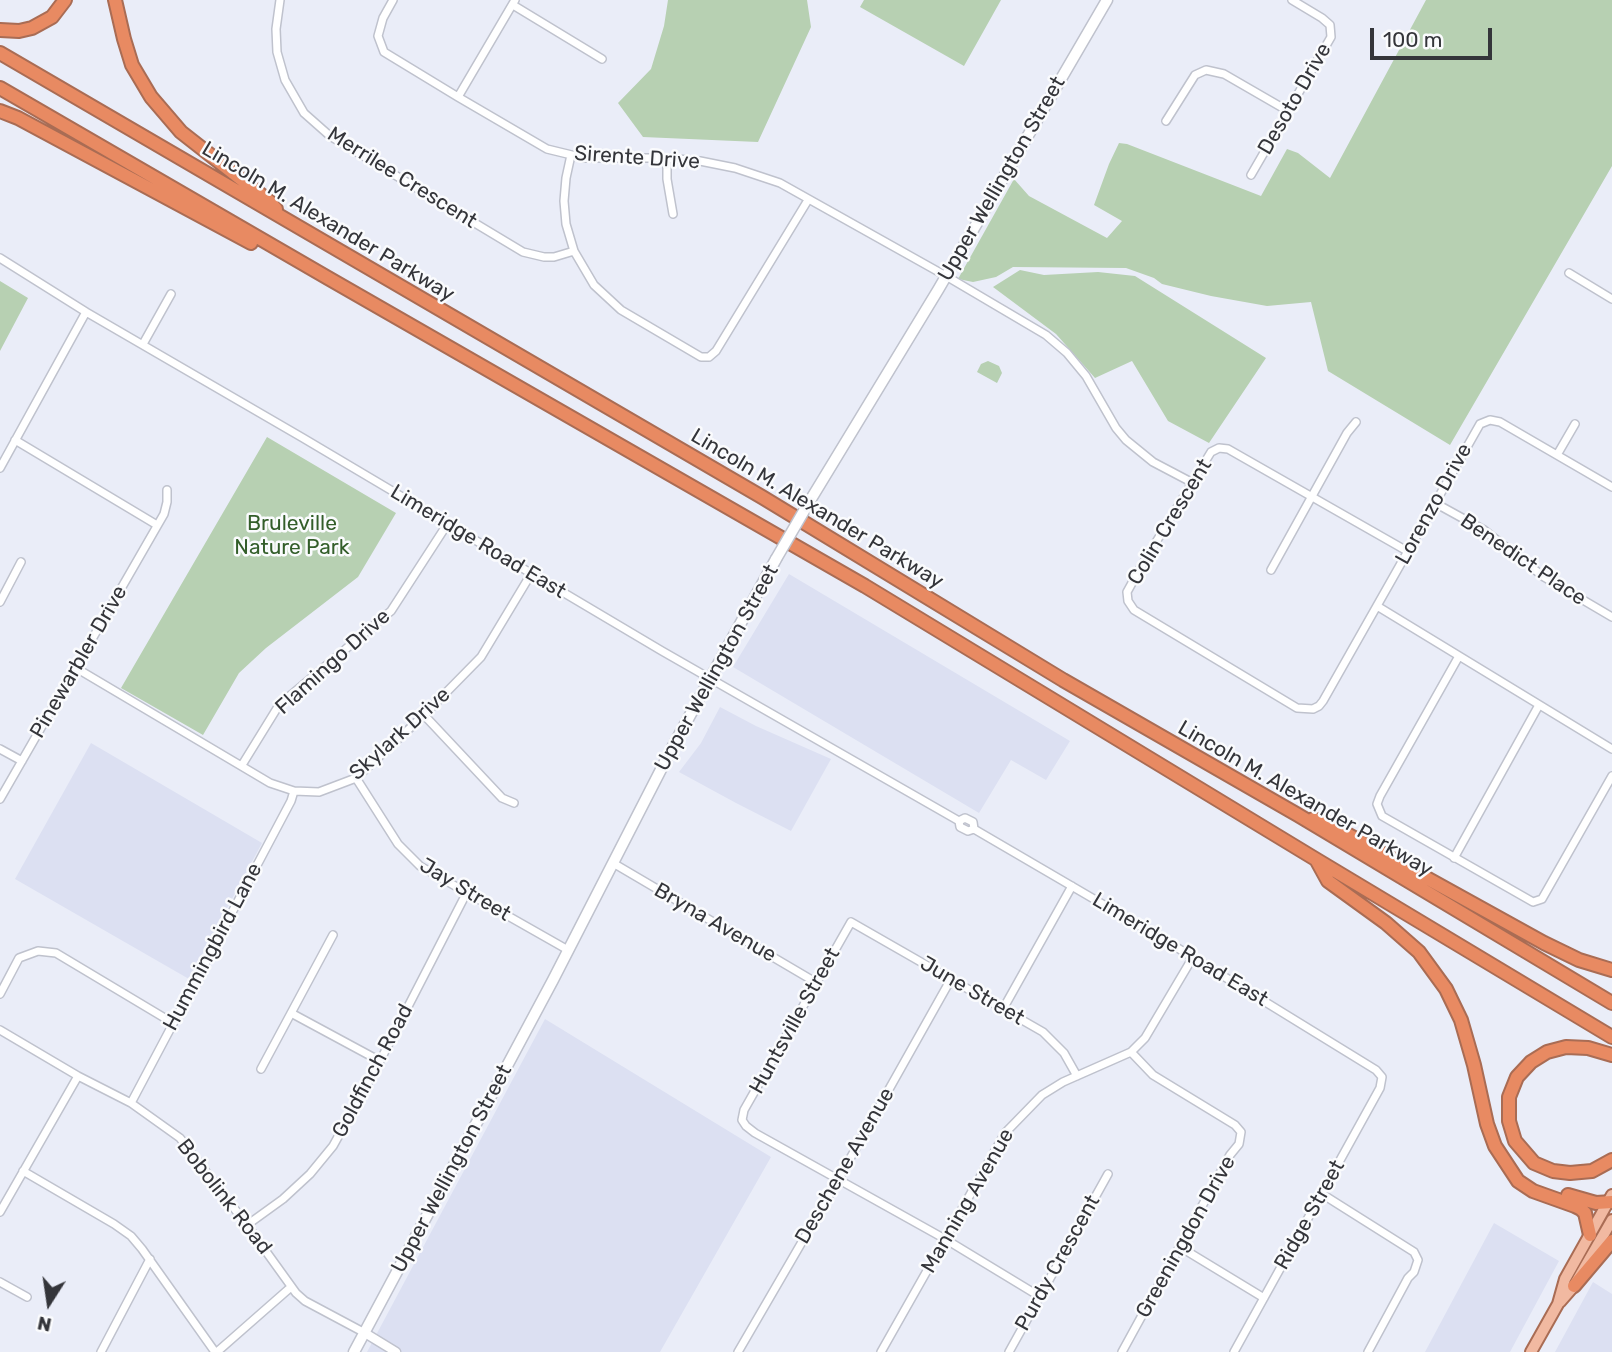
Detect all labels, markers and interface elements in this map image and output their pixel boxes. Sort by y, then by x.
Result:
scale bar [1374,14,1496,58]
text: 100 m [1383,27,1442,52]
street label: Desoto Drive [1253,39,1337,159]
street label: Upper Wellington Street [933,72,1071,286]
street label: Merrilee Crescent [323,122,481,234]
street label: Lincoln M. Alexander Parkway [197,137,459,307]
street label: Sirente Drive [573,141,701,175]
street label: Lincoln M. Alexander Parkway [686,424,948,594]
street label: Lorenzo Drive [1390,439,1478,569]
street label: Colin Crescent [1123,454,1217,590]
street label: Limeridge Road East [386,480,570,604]
street label: Benedict Place [1455,509,1591,611]
park label: Bruleville Nature Park [234,511,350,561]
street label: Upper Wellington Street [650,560,784,776]
street label: Pinewarbler Drive [25,581,133,743]
street label: Flamingo Drive [270,604,396,720]
street label: Skylark Drive [344,682,456,786]
street label: Lincoln M. Alexander Parkway [1173,716,1437,882]
street label: Jay Street [415,853,515,927]
street label: Hummingbird Lane [158,859,268,1035]
street label: Bryna Avenue [650,878,780,968]
street label: Limeridge Road East [1088,888,1272,1012]
street label: Huntsville Street [744,943,846,1099]
street label: June Street [915,951,1029,1031]
street label: Goldfinch Road [327,1000,419,1142]
street label: Upper Wellington Street [386,1061,518,1277]
street label: Deschene Avenue [790,1083,900,1249]
street label: Manning Avenue [916,1124,1020,1278]
street label: Bobolink Road [171,1134,277,1260]
street label: Greeningdon Drive [1131,1151,1241,1323]
street label: Ridge Street [1270,1156,1350,1274]
street label: Purdy Crescent [1010,1191,1106,1335]
north arrow [14,1268,84,1338]
text: N [35,1311,54,1337]

